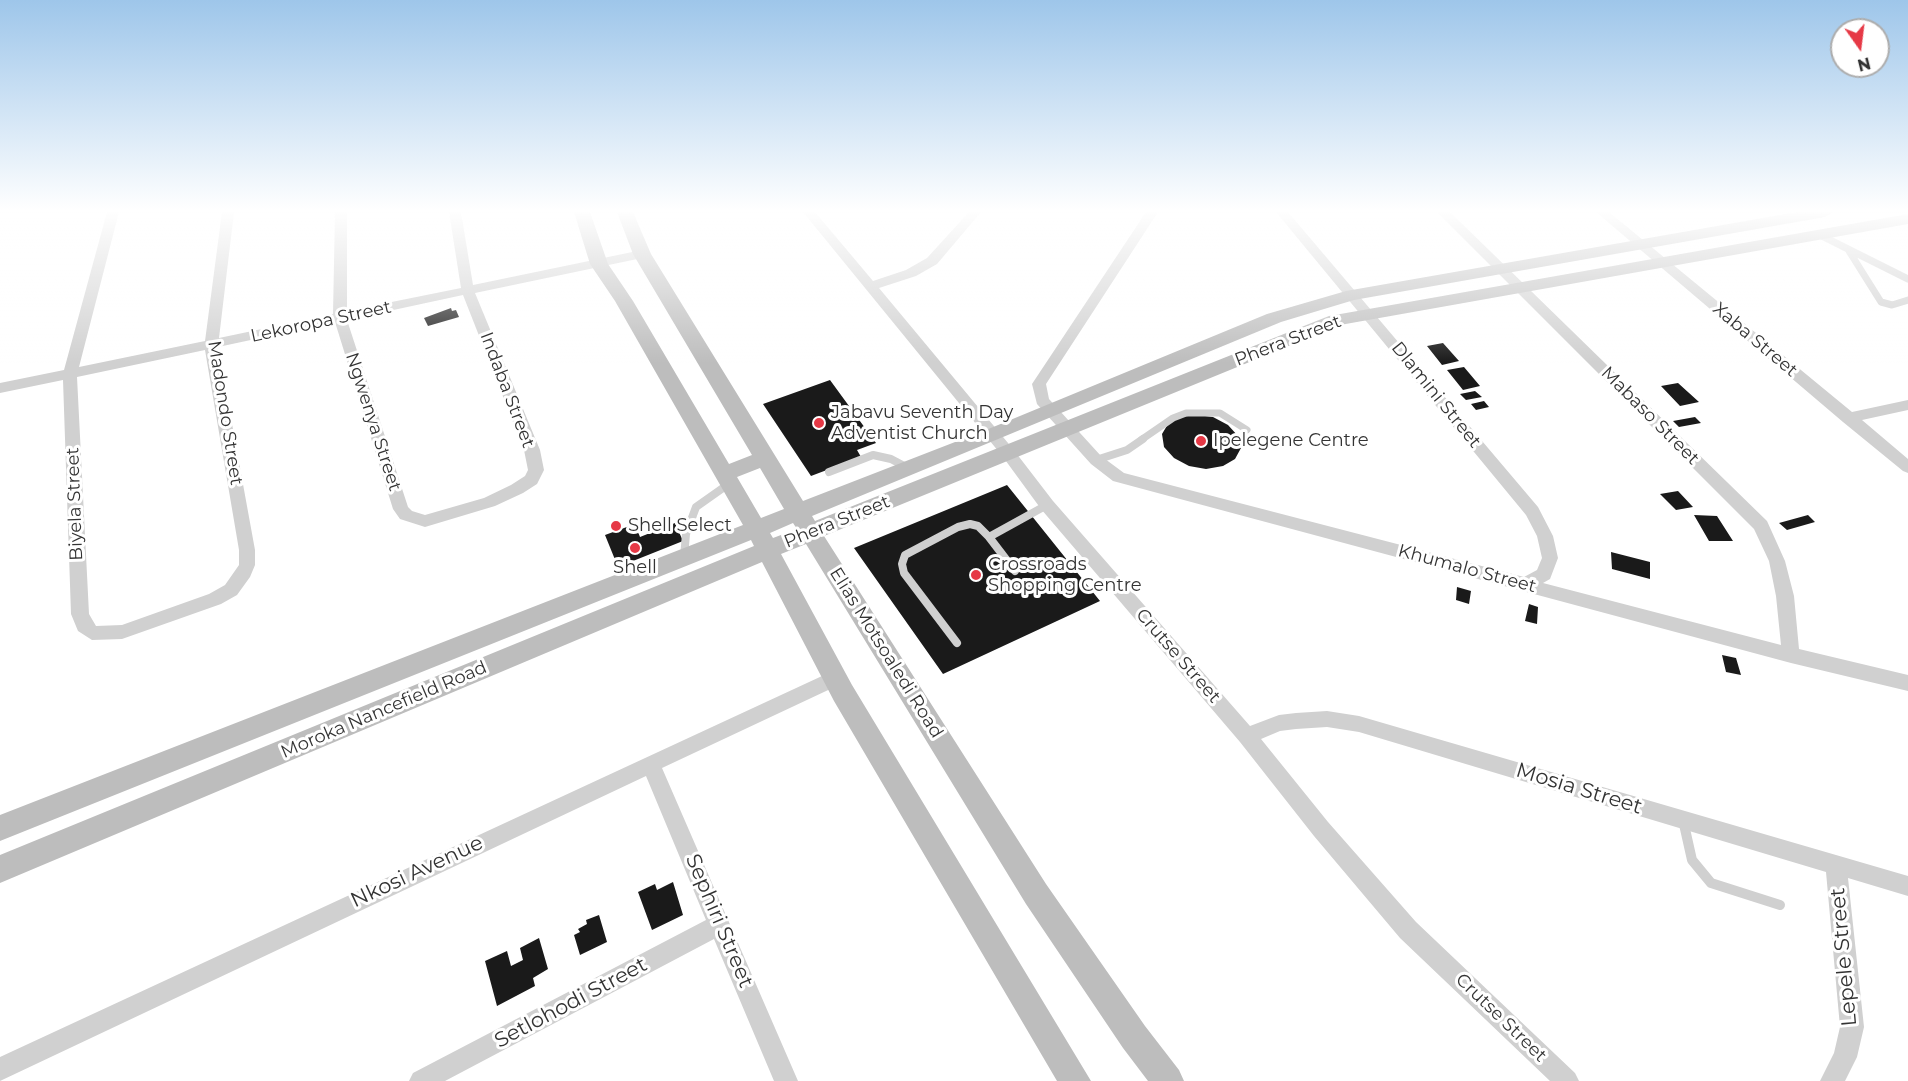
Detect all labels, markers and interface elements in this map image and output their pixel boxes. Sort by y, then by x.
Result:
north arrow [1830,18,1890,78]
text: N [1855,53,1873,75]
street label: Lekoropa Street [249,297,393,347]
street label: Xaba Street [1708,298,1802,382]
street label: Phera Street [1232,311,1344,371]
street label: Indaba Street [475,329,539,451]
street label: Dlamini Street [1387,338,1485,452]
street label: Madondo Street [203,339,247,487]
street label: Ngwenya Street [340,350,406,494]
street label: Mabaso Street [1596,362,1704,470]
place label: Jabavu Seventh Day Adventist Church [831,402,1013,444]
marker: Jabavu Seventh Day Adventist Church [812,416,826,430]
place label: Ipelegene Centre [1213,430,1369,452]
marker: Ipelegene Centre [1194,434,1208,448]
street label: Biyela Street [62,447,88,561]
street label: Phera Street [781,491,893,553]
place label: Shell Select [628,515,732,537]
marker: Shell Select [609,519,623,533]
street label: Khumalo Street [1396,540,1538,598]
marker: Shell [628,541,642,555]
place label: Crossroads Shopping Centre [988,554,1142,596]
place label: Shell [613,557,657,579]
street label: Elias Motsoaledi Road [825,564,947,742]
marker: Crossroads Shopping Centre [969,568,983,582]
street label: Crutse Street [1131,604,1225,708]
street label: Moroka Nancefield Road [278,657,490,763]
street label: Mosia Street [1513,758,1645,820]
street label: Nkosi Avenue [347,830,487,914]
street label: Sephiri Street [680,850,758,992]
street label: Lepele Street [1825,887,1863,1027]
street label: Setlohodi Street [490,952,652,1054]
street label: Crutse Street [1451,969,1551,1067]

